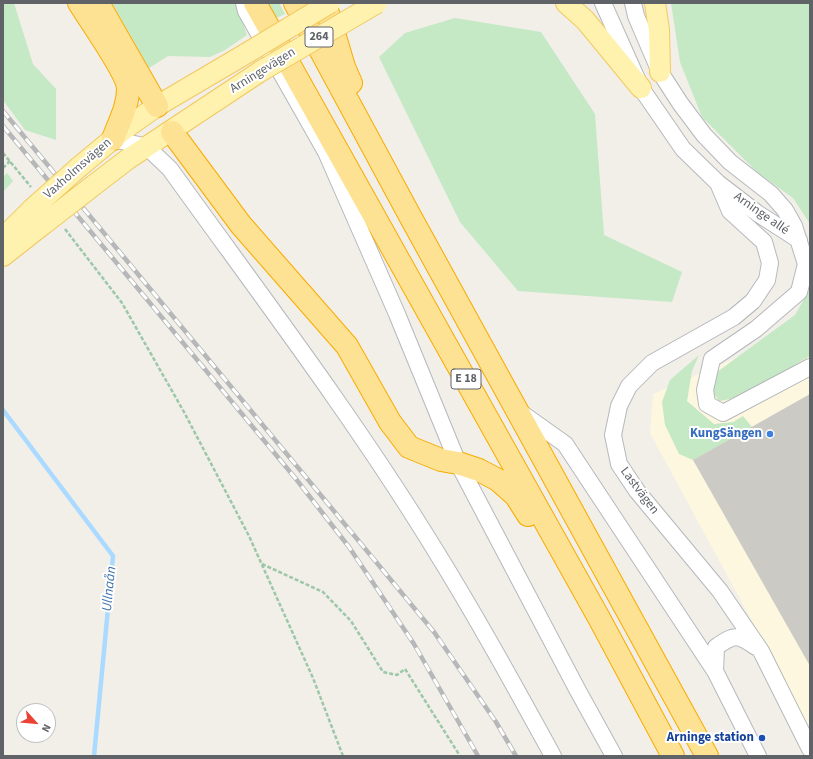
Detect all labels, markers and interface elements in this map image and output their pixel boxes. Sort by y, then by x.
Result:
road number: 264 [305,27,333,47]
street label: Arningevägen [227,45,299,97]
street label: Vaxholmsvägen [41,135,115,203]
street label: Arninge allé [730,189,792,239]
road number: E 18 [451,369,481,389]
place label: KungSängen [690,426,762,442]
marker: KungSängen [765,429,775,439]
street label: Lastvägen [616,464,662,518]
water label: Ullnaån [99,566,121,612]
north arrow [16,703,56,743]
text: N [38,722,55,735]
place label: Arninge station [667,730,754,746]
marker: Arninge station [757,733,767,743]

